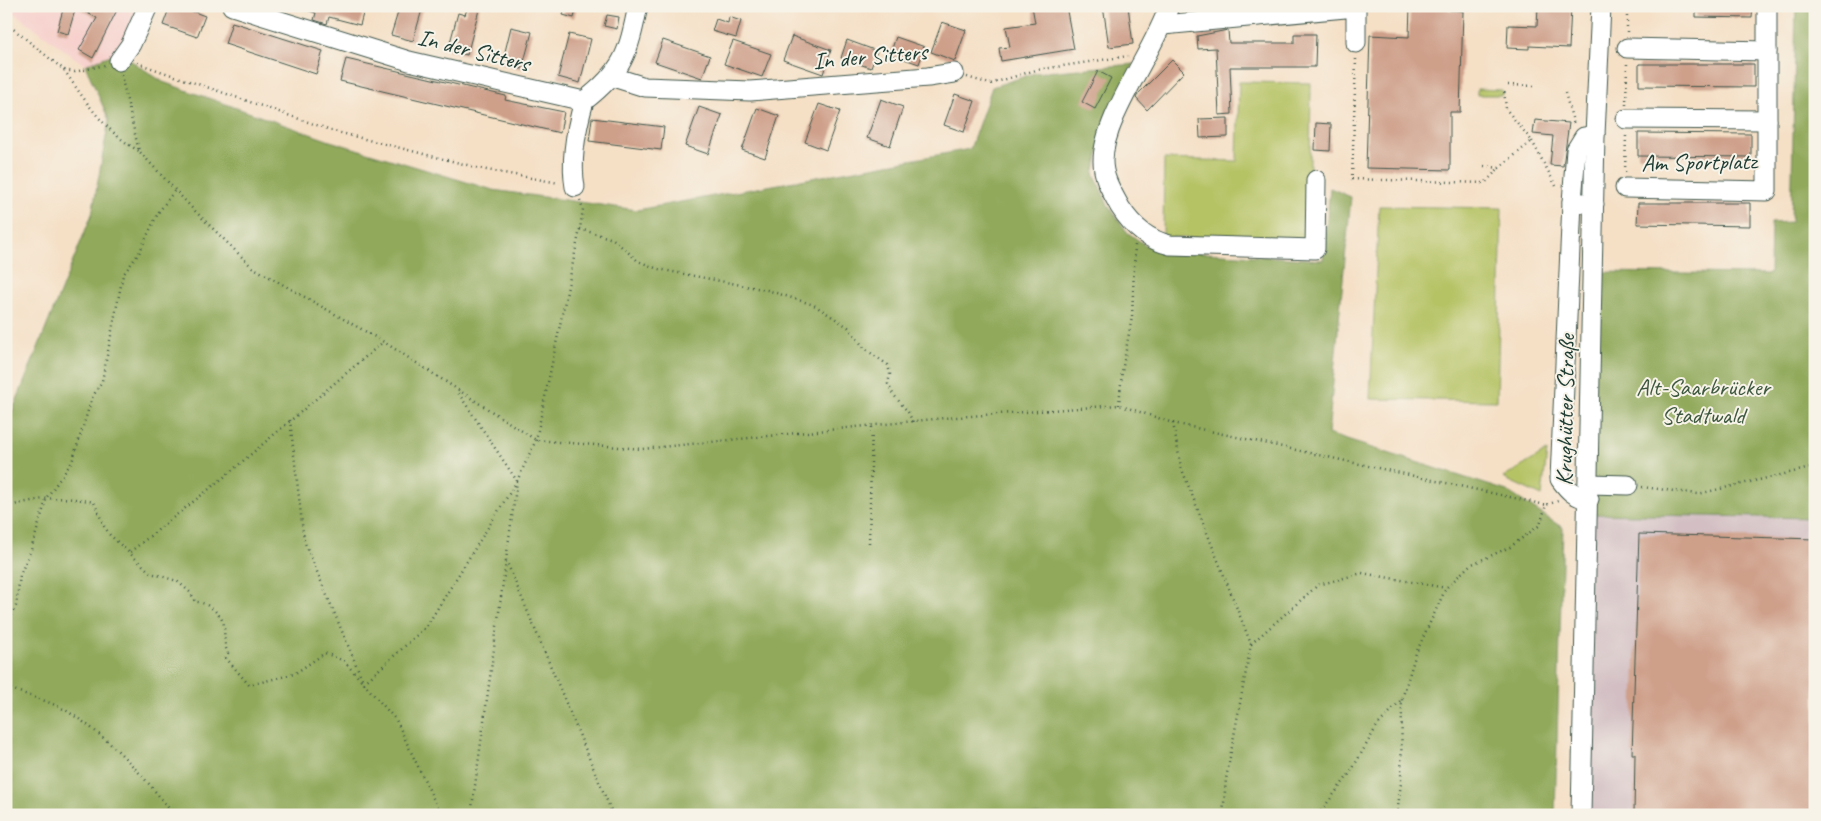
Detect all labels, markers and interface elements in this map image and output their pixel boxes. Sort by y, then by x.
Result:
street label: In der Sitters [415,22,536,79]
street label: In der Sitters [812,36,931,76]
street label: Am Sportplatz [1641,146,1759,178]
street label: Krughütter Straße [1549,332,1581,486]
park label: Alt-Saarbrücker Stadtwald [1636,372,1772,430]

